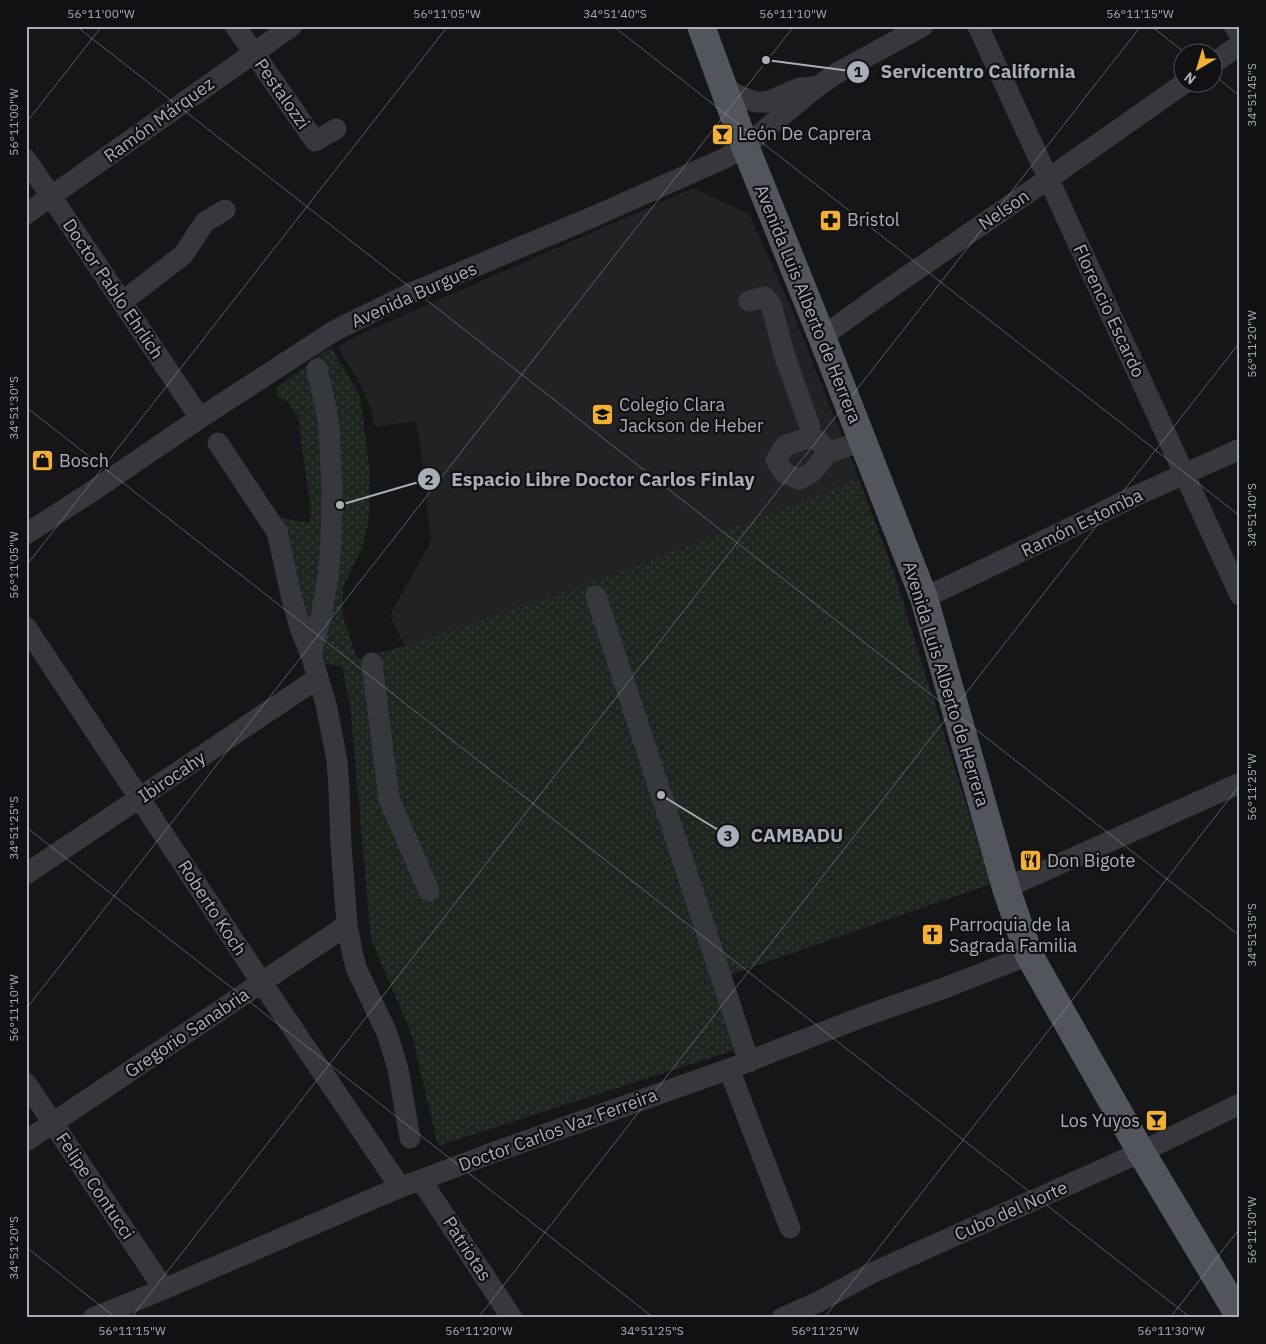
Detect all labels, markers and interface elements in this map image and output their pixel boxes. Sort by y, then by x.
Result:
text: 56°11'00"W [67,6,135,21]
text: 56°11'05"W [413,6,481,21]
text: 34°51'40"S [583,6,647,21]
text: 56°11'10"W [759,6,827,21]
text: 56°11'15"W [1106,6,1174,21]
north arrow [1174,42,1224,92]
street label: Pestalozzi [250,54,315,134]
callout: Servicentro California [846,55,1086,89]
text: Servicentro California [881,59,1076,83]
text: 1 [853,62,863,81]
text: 34°51'45"S [1244,63,1259,127]
text: N [1180,68,1200,88]
street label: Ramón Márquez [99,72,218,167]
text: 56°11'00"W [6,88,21,156]
bar icon: León De Caprera [710,122,734,146]
place label: León De Caprera [738,122,872,145]
street label: Avenida Luis Alberto de Herrera [750,181,867,427]
street label: Nelson [974,184,1034,235]
pharmacy icon: Bristol [819,208,843,232]
place label: Bristol [847,208,900,231]
street label: Doctor Pablo Ehrlich [58,214,169,363]
street label: Florencio Escardo [1068,240,1150,381]
street label: Avenida Burgues [347,257,480,333]
text: 56°11'20"W [1244,310,1259,378]
text: 34°51'30"S [6,376,21,440]
place label: Colegio Clara Jackson de Heber [619,393,764,437]
school or university icon: Colegio Clara Jackson de Heber [591,403,615,427]
shop icon: Bosch [31,449,55,473]
place label: Bosch [59,449,109,472]
callout: Espacio Libre Doctor Carlos Finlay [417,462,765,496]
text: Espacio Libre Doctor Carlos Finlay [451,467,756,491]
text: 2 [424,470,434,489]
street label: Ramón Estomba [1017,483,1147,562]
text: 34°51'40"S [1244,483,1259,547]
text: 56°11'05"W [6,531,21,599]
street label: Avenida Luis Alberto de Herrera [898,558,995,810]
street label: Ibirocahy [134,746,210,807]
text: 56°11'25"W [1244,753,1259,821]
text: 34°51'25"S [6,796,21,860]
callout: CAMBADU [715,819,853,853]
text: CAMBADU [751,823,843,847]
text: 3 [723,826,733,845]
restaurant icon: Don Bigote [1019,849,1043,873]
place label: Don Bigote [1047,849,1136,872]
street label: Roberto Koch [173,856,252,960]
text: 34°51'35"S [1244,903,1259,967]
place label: Parroquia de la Sagrada Familia [949,913,1078,957]
church icon: Parroquia de la Sagrada Familia [921,923,945,947]
text: 56°11'10"W [6,974,21,1042]
street label: Gregorio Sanabria [120,982,254,1083]
street label: Doctor Carlos Vaz Ferreira [455,1083,661,1176]
place label: Los Yuyos [1060,1109,1140,1132]
bar icon: Los Yuyos [1144,1109,1168,1133]
street label: Felipe Contucci [51,1128,140,1244]
street label: Cubo del Norte [951,1175,1071,1246]
text: 56°11'30"W [1244,1196,1259,1264]
street label: Patriotas [438,1212,497,1285]
text: 34°51'20"S [6,1216,21,1280]
text: 56°11'15"W [98,1323,166,1338]
text: 56°11'20"W [445,1323,513,1338]
text: 34°51'25"S [620,1323,684,1338]
text: 56°11'25"W [791,1323,859,1338]
text: 56°11'30"W [1137,1323,1205,1338]

